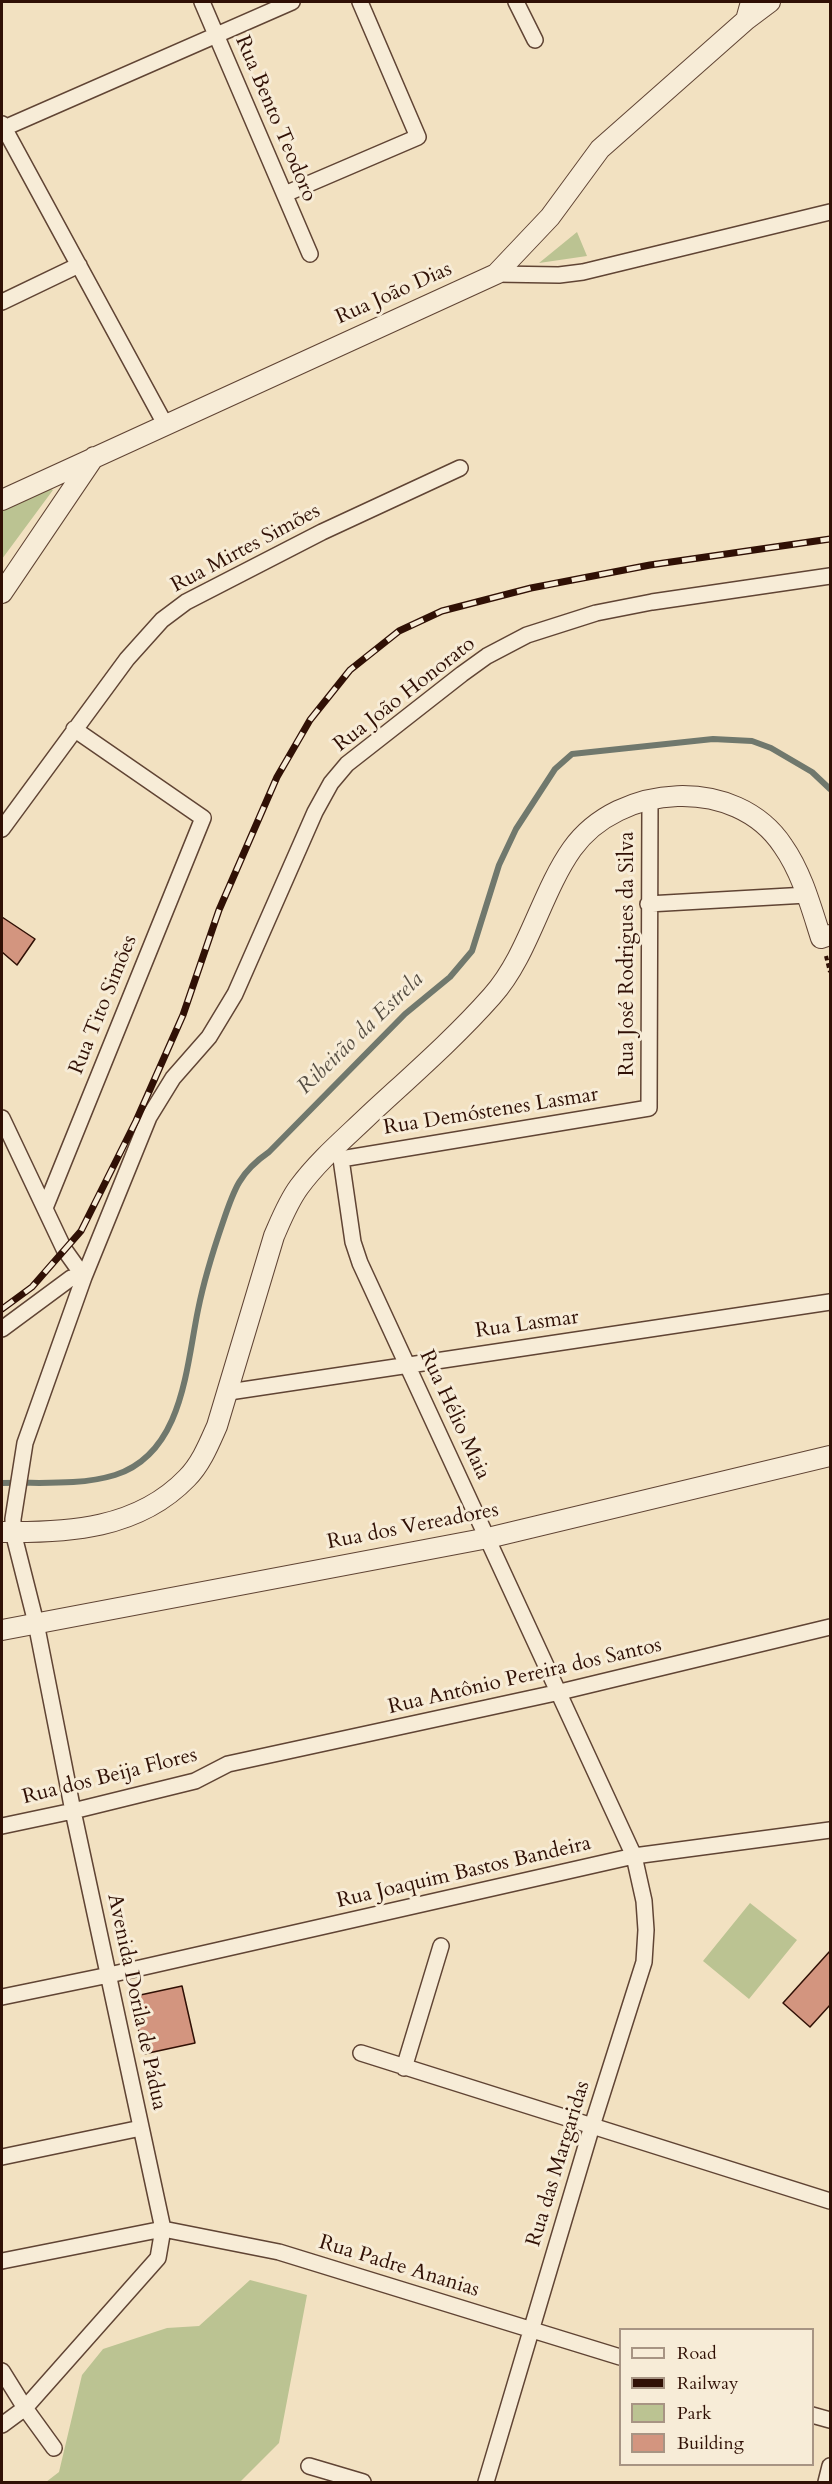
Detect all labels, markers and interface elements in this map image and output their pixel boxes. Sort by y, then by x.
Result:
street label: Rua Bento Teodoro [229,32,321,206]
street label: Rua João Dias [332,257,456,331]
street label: Rua Mirtes Simões [167,499,325,599]
street label: Rua João Honorato [329,632,481,758]
street label: Rua José Rodrigues da Silva [615,832,641,1076]
street label: Rua Tito Simões [65,932,143,1078]
water label: Ribeirão da Estrela [293,967,429,1101]
street label: Rua Demóstenes Lasmar [382,1083,600,1141]
street label: Rua Lasmar [474,1305,580,1345]
street label: Rua Hélio Maia [413,1346,495,1484]
street label: Rua dos Vereadores [325,1498,501,1556]
street label: Rua Antônio Pereira dos Santos [386,1633,664,1721]
street label: Rua dos Beija Flores [20,1743,200,1811]
street label: Rua Joaquim Bastos Bandeira [334,1831,594,1915]
street label: Avenida Dorila de Pádua [101,1892,171,2112]
street label: Rua das Margaridas [522,2078,596,2250]
street label: Rua Padre Ananias [316,2231,482,2303]
legend [619,2328,814,2466]
text: Road [677,2341,717,2366]
text: Railway [677,2371,739,2396]
text: Park [677,2401,712,2426]
text: Building [677,2431,744,2456]

